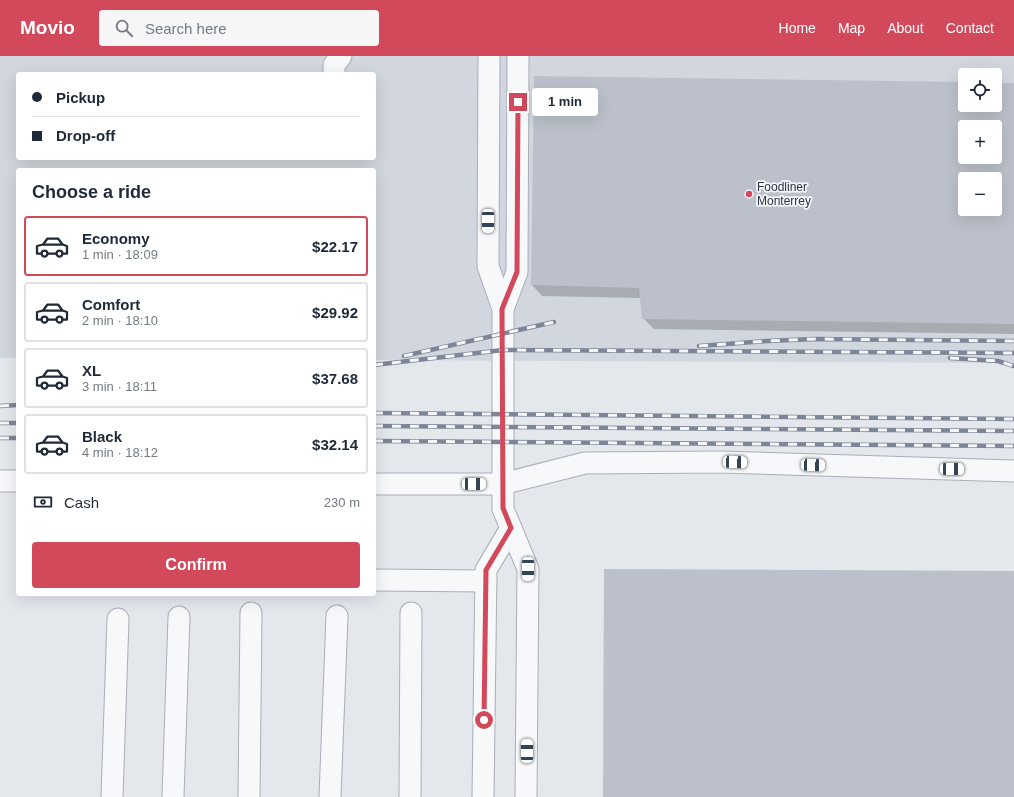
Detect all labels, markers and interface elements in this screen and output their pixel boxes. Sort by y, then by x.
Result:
search box [99,10,379,46]
text: Movio [20,17,75,38]
icon: search [113,17,135,39]
text: Search here [145,20,227,37]
text: Home [779,20,816,36]
text: Map [838,20,865,36]
text: About [887,20,924,36]
text: Contact [946,20,994,36]
map controls [958,68,1002,216]
button: locate [958,68,1002,112]
callout: 1 min [532,88,598,116]
text: Pickup [56,89,105,106]
route end [509,93,527,111]
text: 1 min [548,94,582,109]
button: + [958,120,1002,164]
text: Drop-off [56,127,115,144]
button: − [958,172,1002,216]
place label: Foodliner Monterrey [757,180,811,208]
text: Choose a ride [32,182,151,202]
marker: Foodliner Monterrey [744,189,754,199]
car [482,209,494,233]
icon: car [34,228,70,264]
text: Economy [82,230,150,247]
text: $22.17 [312,238,358,255]
text: 1 min · 18:09 [82,247,158,262]
icon: car [34,294,70,330]
text: Comfort [82,296,140,313]
text: $29.92 [312,304,358,321]
text: 2 min · 18:10 [82,313,158,328]
icon: car [34,360,70,396]
text: XL [82,362,101,379]
text: $37.68 [312,370,358,387]
text: 3 min · 18:11 [82,379,157,394]
icon: car [34,426,70,462]
text: Black [82,428,122,445]
text: $32.14 [312,436,358,453]
text: 4 min · 18:12 [82,445,158,460]
car [723,456,747,468]
car [801,459,825,471]
car [940,463,964,475]
car [462,478,486,490]
icon: cash [32,491,54,513]
text: Cash [64,494,99,511]
text: 230 m [324,495,360,510]
button: Confirm [32,542,360,588]
car [522,557,534,581]
route start [475,711,493,729]
car [521,739,533,763]

